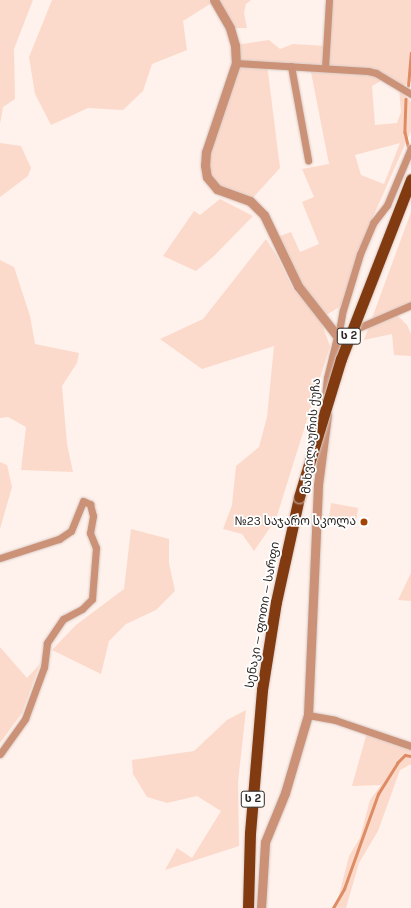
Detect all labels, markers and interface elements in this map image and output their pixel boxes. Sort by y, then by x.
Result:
road number: ს 2 [336,327,362,345]
street label: მახვილაურის ქუჩა [300,378,324,494]
place label: №23 საჯარო სკოლა [235,515,356,529]
marker: №23 საჯარო სკოლა [359,517,369,527]
street label: სენაკი — ფოთი — სარფი [243,541,283,689]
road number: ს 2 [240,790,266,808]

